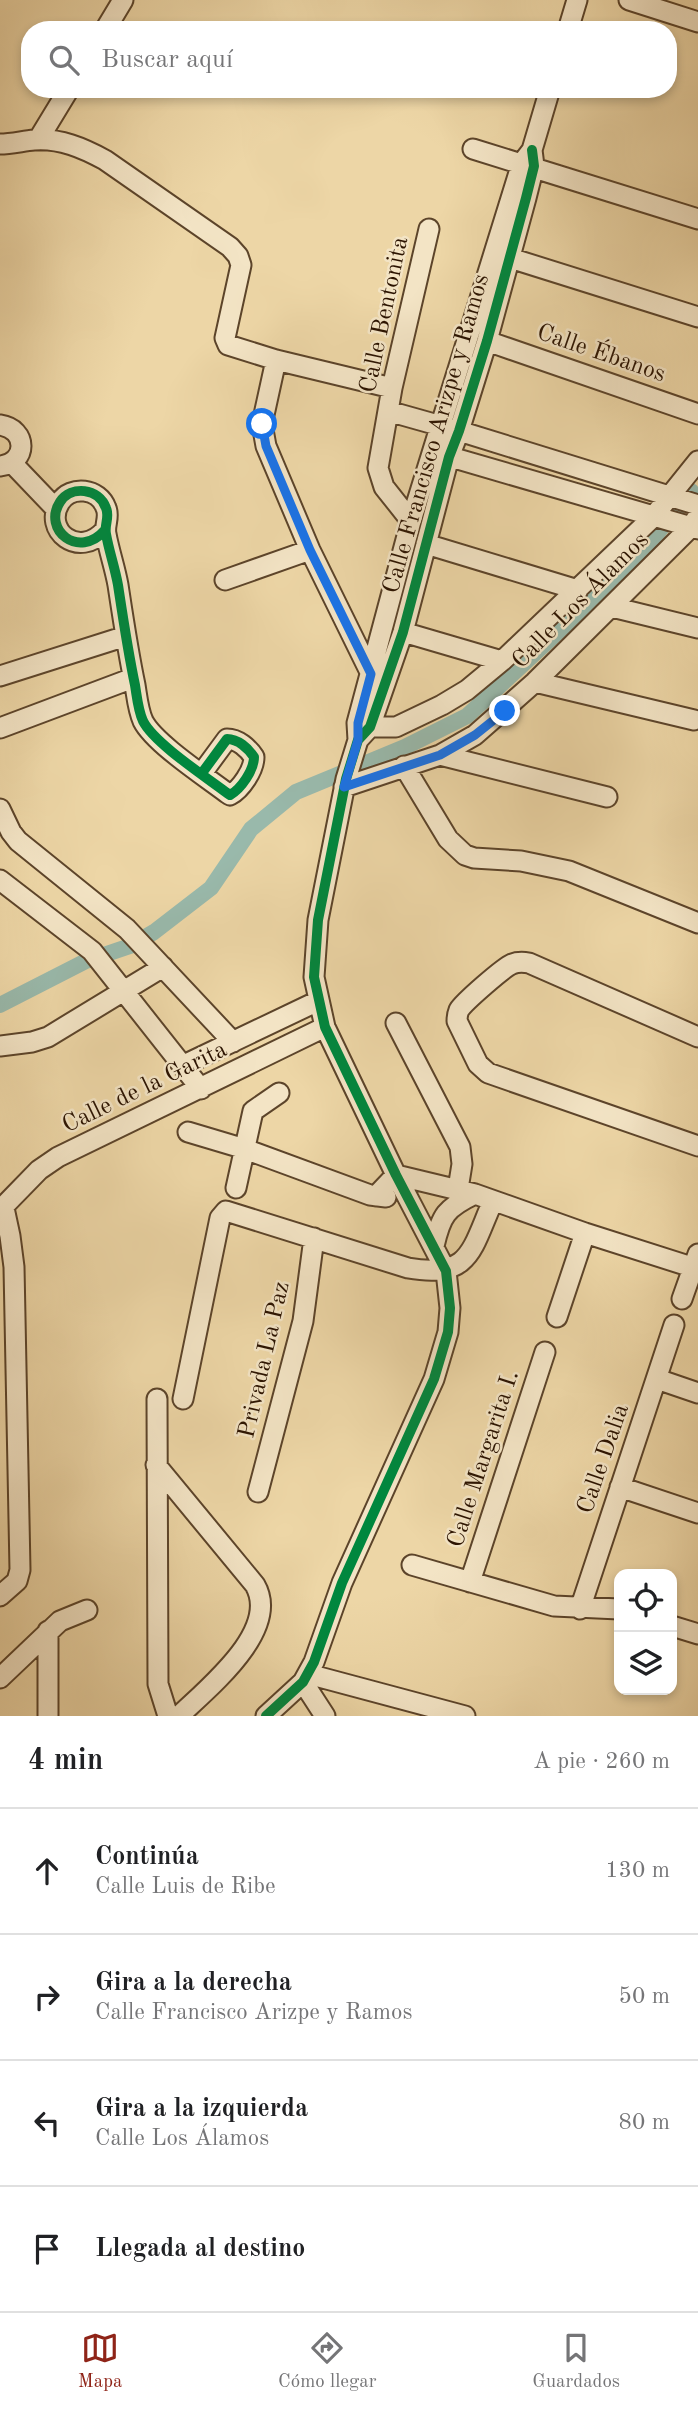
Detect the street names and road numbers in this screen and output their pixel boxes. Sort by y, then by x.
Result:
street label: Calle Bentonita [357,234,413,395]
street label: Calle Francisco Arizpe y Ramos [380,271,494,597]
street label: Calle Ébanos [533,317,670,387]
street label: Calle Los Álamos [505,525,654,674]
street label: Calle de la Garita [59,1038,231,1138]
street label: Privada La Paz [235,1279,295,1441]
street label: Calle Margarita I. [444,1367,524,1551]
street label: Calle Dalia [574,1401,634,1517]

